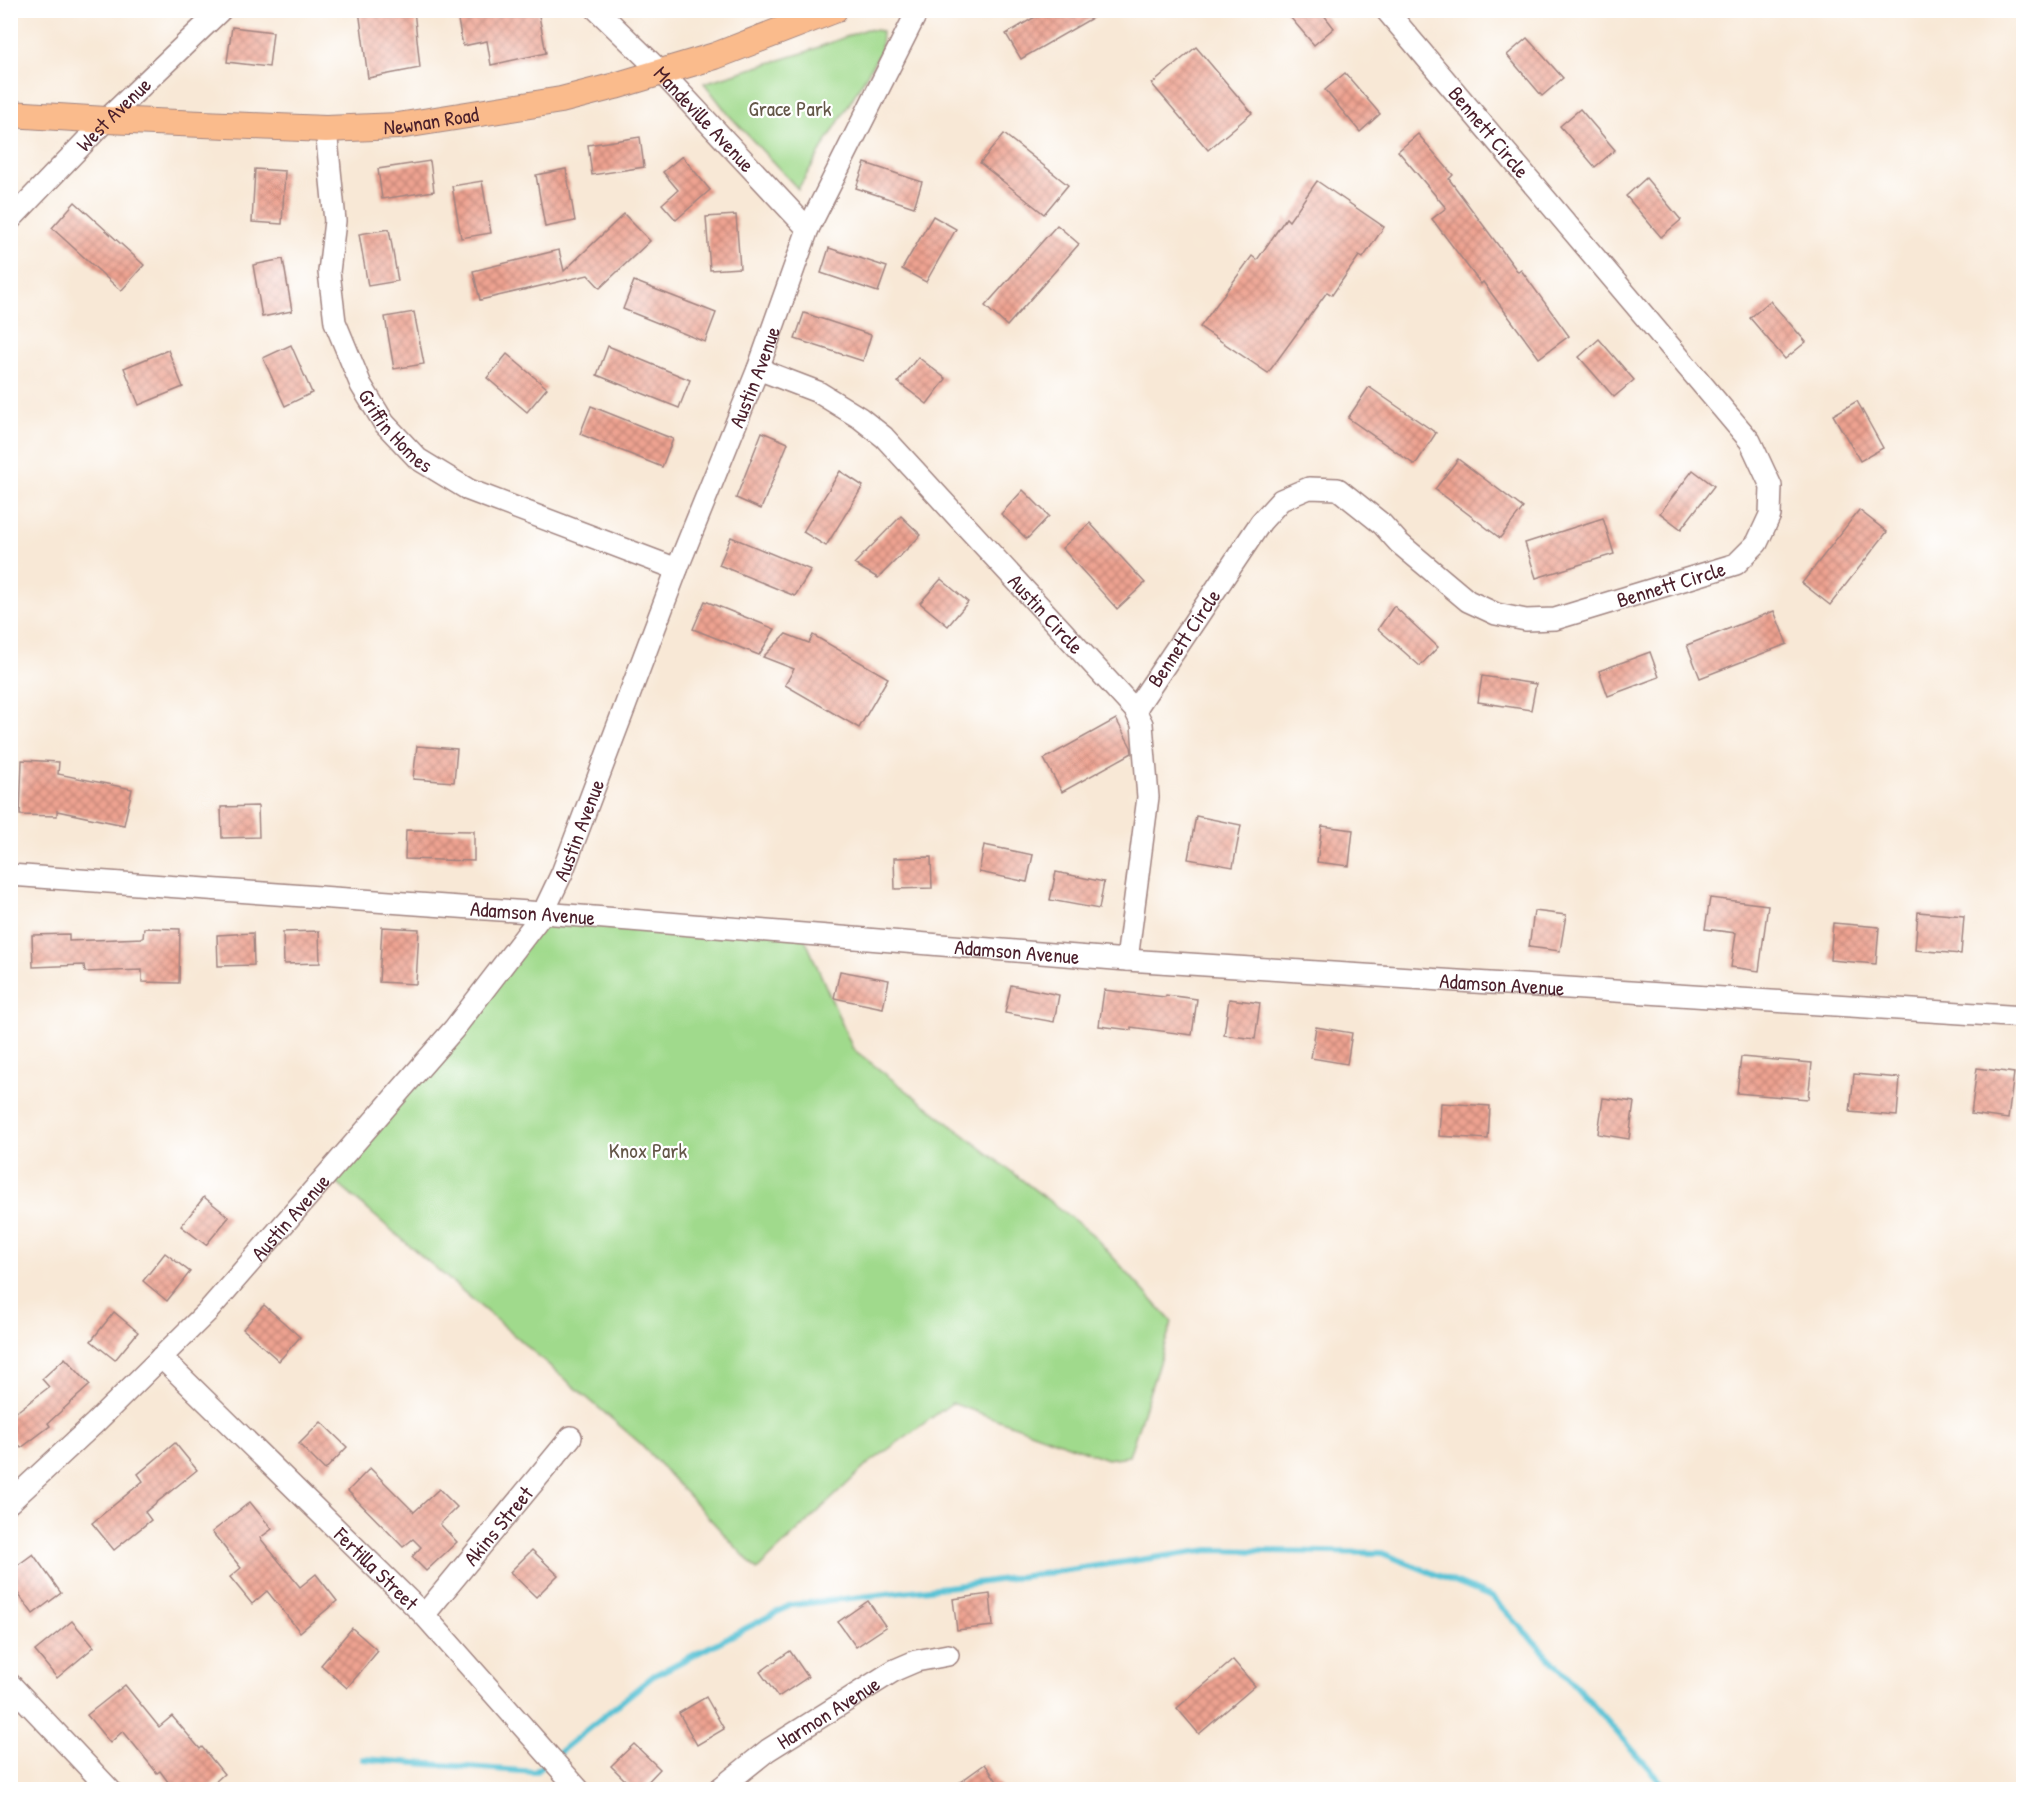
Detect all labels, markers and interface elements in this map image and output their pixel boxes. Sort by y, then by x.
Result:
street label: Mandeville Avenue [648,59,762,178]
street label: West Avenue [69,70,157,157]
street label: Bennett Circle [1442,80,1536,184]
park label: Grace Park [749,94,832,123]
street label: Newnan Road [383,99,481,141]
street label: Austin Avenue [721,322,787,432]
street label: Griffin Homes [352,383,438,479]
street label: Bennett Circle [1613,554,1729,614]
street label: Austin Circle [1002,567,1091,660]
street label: Bennett Circle [1140,583,1227,692]
street label: Austin Avenue [546,775,611,886]
street label: Adamson Avenue [469,893,596,932]
street label: Adamson Avenue [954,932,1081,971]
street label: Adamson Avenue [1439,965,1565,1002]
park label: Knox Park [609,1136,687,1165]
street label: Austin Avenue [244,1167,336,1266]
street label: Akins Street [456,1479,540,1571]
street label: Fertilla Street [327,1520,426,1617]
street label: Harmon Avenue [771,1669,885,1755]

